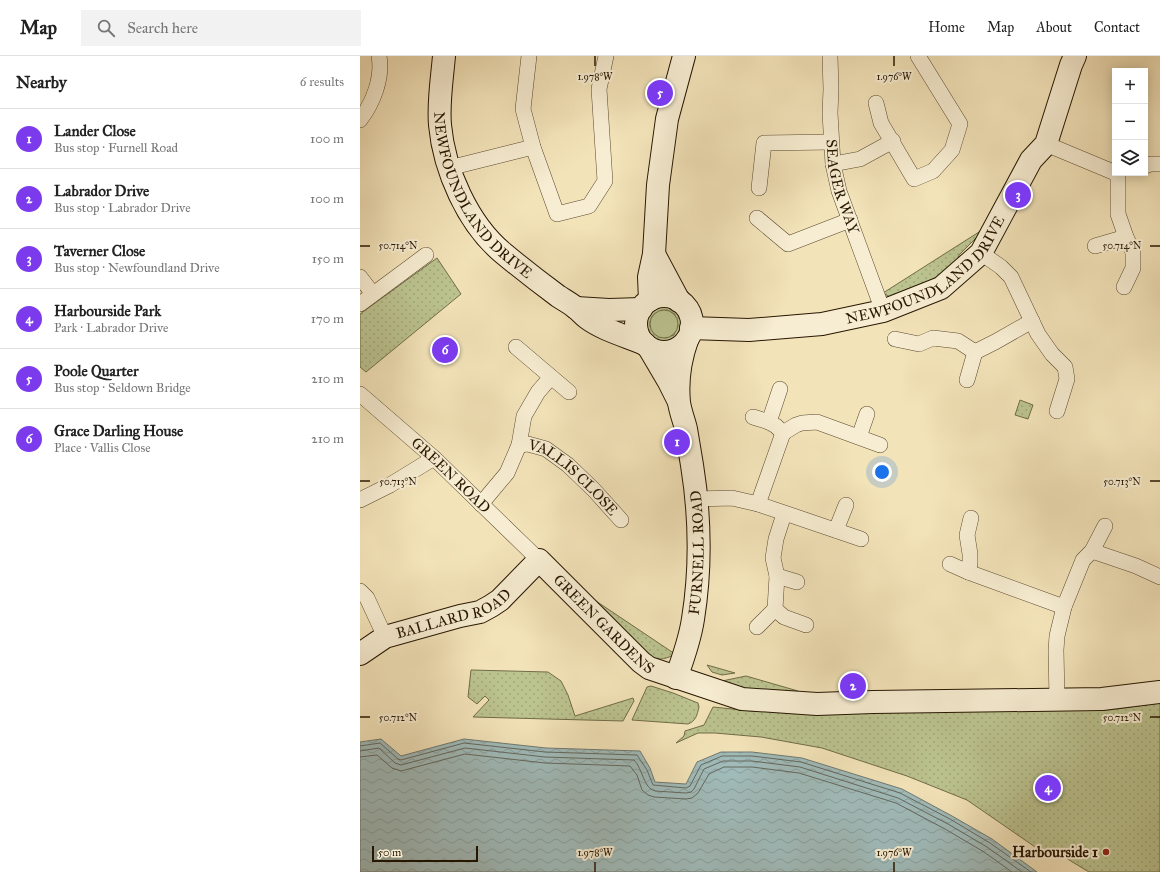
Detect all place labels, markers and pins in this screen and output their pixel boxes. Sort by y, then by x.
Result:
pin: 5 [647,78,673,108]
pin: 3 [1005,180,1031,210]
pin: 6 [432,335,458,365]
pin: 1 [664,427,690,457]
pin: 2 [840,671,866,701]
pin: 4 [1035,773,1061,803]
place label: Harbourside 1 [1012,843,1098,861]
marker: Harbourside 1 [1101,847,1111,857]

